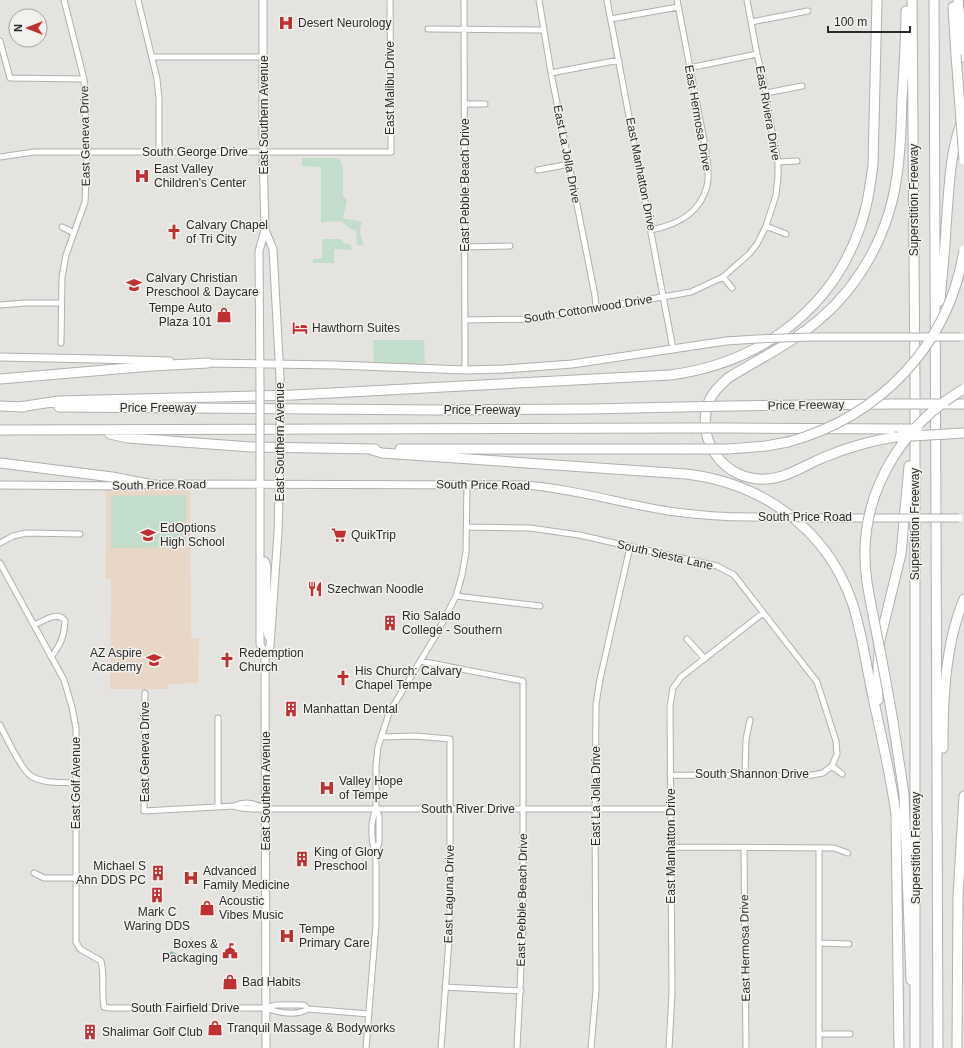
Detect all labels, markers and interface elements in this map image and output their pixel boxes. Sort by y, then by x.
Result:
north arrow [8,8,48,48]
scale bar [828,8,910,34]
hospital icon: Desert Neurology [277,14,295,32]
text: 100 m [834,15,867,29]
place label: Desert Neurology [298,16,391,30]
text: N [12,24,24,32]
street label: East Malibu Drive [383,41,397,135]
street label: East Southern Avenue [257,55,271,175]
street label: East Hermosa Drive [682,64,714,172]
street label: East Riviera Drive [753,64,783,162]
street label: East Geneva Drive [77,85,93,186]
street label: East La Jolla Drive [551,104,583,205]
street label: East Manhatton Drive [623,116,659,232]
street label: East Pebble Beach Drive [458,118,472,252]
street label: Superstition Freeway [907,144,921,256]
street label: South George Drive [142,145,248,159]
place label: East Valley Children's Center [154,162,246,190]
hospital icon: East Valley Children's Center [133,167,151,185]
place label: Calvary Chapel of Tri City [186,218,268,246]
church icon: Calvary Chapel of Tri City [165,223,183,241]
place label: Calvary Christian Preschool & Daycare [146,271,259,299]
school or university icon: Calvary Christian Preschool & Daycare [125,276,143,294]
street label: South Cottonwood Drive [523,292,654,326]
place label: Tempe Auto Plaza 101 [149,301,212,329]
shop icon: Tempe Auto Plaza 101 [215,306,233,324]
hotel icon: Hawthorn Suites [291,319,309,337]
place label: Hawthorn Suites [312,321,400,335]
street label: East Southern Avenue [273,382,287,502]
street label: Price Freeway [768,397,844,413]
street label: Price Freeway [120,401,196,415]
street label: Price Freeway [444,403,520,417]
street label: Superstition Freeway [908,468,922,580]
street label: South Price Road [112,477,206,493]
street label: South Price Road [436,477,530,493]
street label: South Price Road [758,510,852,524]
place label: EdOptions High School [160,521,225,549]
school or university icon: EdOptions High School [139,526,157,544]
supermarket icon: QuikTrip [330,526,348,544]
place label: QuikTrip [351,528,396,542]
street label: South Siesta Lane [616,537,715,573]
restaurant icon: Szechwan Noodle [306,580,324,598]
place label: Szechwan Noodle [327,582,424,596]
place label: Rio Salado College - Southern [402,609,502,637]
building icon: Rio Salado College - Southern [381,614,399,632]
place label: AZ Aspire Academy [90,646,142,674]
place label: Redemption Church [239,646,304,674]
school or university icon: AZ Aspire Academy [145,651,163,669]
church icon: Redemption Church [218,651,236,669]
place label: His Church: Calvary Chapel Tempe [355,664,462,692]
church icon: His Church: Calvary Chapel Tempe [334,669,352,687]
building icon: Manhattan Dental [282,700,300,718]
street label: East Geneva Drive [138,701,152,802]
place label: Manhattan Dental [303,702,398,716]
street label: East Southern Avenue [259,731,273,851]
street label: East Golf Avenue [69,736,83,829]
street label: East La Jolla Drive [589,746,603,846]
street label: South Shannon Drive [695,767,809,781]
place label: Valley Hope of Tempe [339,774,403,802]
hospital icon: Valley Hope of Tempe [318,779,336,797]
street label: East Manhatton Drive [664,788,678,904]
street label: Superstition Freeway [909,792,923,904]
street label: South River Drive [421,802,515,816]
street label: East Pebble Beach Drive [514,833,530,967]
street label: East Laguna Drive [441,844,457,943]
place label: King of Glory Preschool [314,845,383,873]
building icon: King of Glory Preschool [293,850,311,868]
place label: Michael S Ahn DDS PC [76,859,146,887]
building icon: Michael S Ahn DDS PC [149,864,167,882]
place label: Advanced Family Medicine [203,864,290,892]
hospital icon: Advanced Family Medicine [182,869,200,887]
building icon: Mark C Waring DDS [148,886,166,904]
place label: Acoustic Vibes Music [219,894,283,922]
street label: East Hermosa Drive [737,894,753,1002]
shop icon: Acoustic Vibes Music [198,899,216,917]
place label: Mark C Waring DDS [124,905,190,933]
place label: Tempe Primary Care [299,922,370,950]
hospital icon: Tempe Primary Care [278,927,296,945]
place label: Boxes & Packaging [162,937,218,965]
public building icon: Boxes & Packaging [221,942,239,960]
shop icon: Bad Habits [221,973,239,991]
place label: Bad Habits [242,975,301,989]
street label: South Fairfield Drive [131,1001,240,1015]
shop icon: Tranquil Massage & Bodyworks [206,1019,224,1037]
place label: Tranquil Massage & Bodyworks [227,1021,395,1035]
building icon: Shalimar Golf Club [81,1023,99,1041]
place label: Shalimar Golf Club [102,1025,203,1039]

